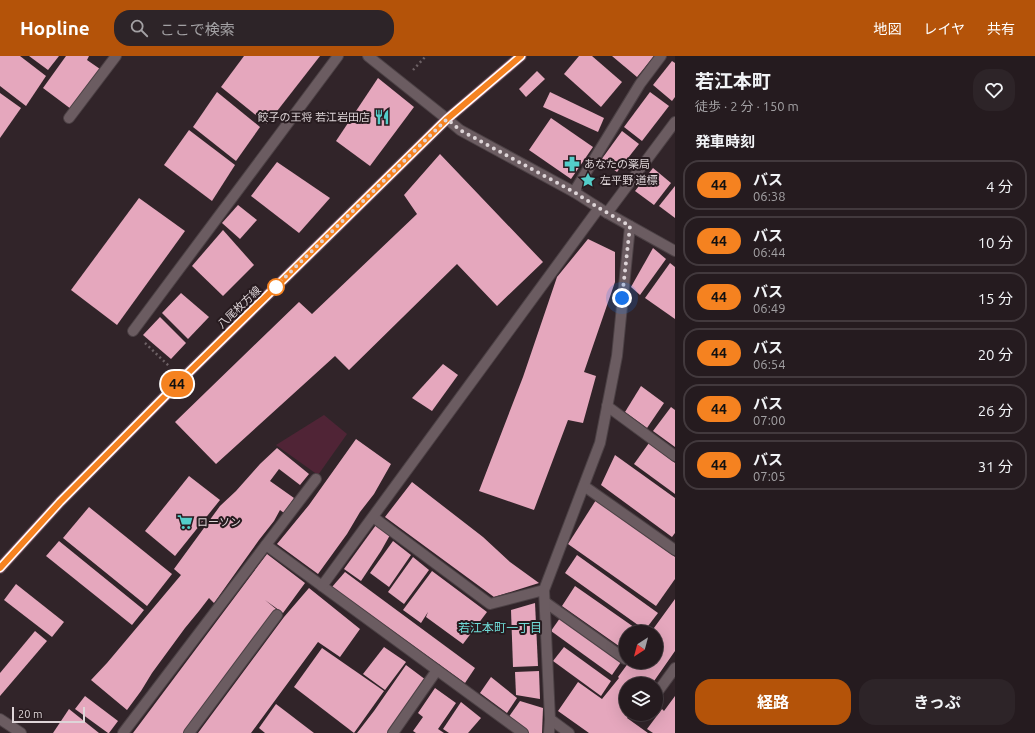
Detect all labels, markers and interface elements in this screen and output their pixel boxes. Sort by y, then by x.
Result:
search box [114,10,394,46]
text: Hopline [20,17,90,39]
icon: search [128,17,150,39]
text: ここで検索 [160,21,235,38]
text: 地図 [873,21,901,37]
text: レイヤ [923,21,965,37]
text: 共有 [987,21,1015,37]
button: heart [973,69,1015,111]
text: 若江本町 [695,70,771,92]
text: 徒歩 · 2 分 · 150 m [695,99,799,113]
restaurant icon: 餃子の王将 若江岩田店 [373,108,391,126]
place label: 餃子の王将 若江岩田店 [257,111,370,123]
text: 発車時刻 [695,133,755,150]
pharmacy icon: あなたの薬局 [563,155,581,173]
place label: あなたの薬局 [584,158,650,170]
place icon: 左平野 道標 [579,171,597,189]
text: バス [753,171,783,188]
place label: 左平野 道標 [600,174,658,186]
text: 44 [711,177,727,193]
text: 4 分 [986,178,1013,195]
text: 06:38 [753,189,786,203]
text: バス [753,227,783,244]
text: 44 [711,233,727,249]
text: 10 分 [978,234,1013,251]
text: 06:44 [753,245,786,259]
unlabelled marker [267,278,285,296]
text: バス [753,283,783,300]
street label: 八尾枚方線 [215,284,263,330]
your location [612,288,632,308]
text: 44 [711,289,727,305]
text: 15 分 [978,290,1013,307]
text: 06:49 [753,301,786,315]
text: バス [753,339,783,356]
text: 44 [711,345,727,361]
text: 20 分 [978,346,1013,363]
text: 06:54 [753,357,786,371]
line badge: 44 [159,371,195,397]
text: 44 [169,376,185,392]
text: バス [753,395,783,412]
text: 44 [711,401,727,417]
text: 26 分 [978,402,1013,419]
text: 07:00 [753,413,786,427]
text: バス [753,451,783,468]
text: 44 [711,457,727,473]
text: 31 分 [978,458,1013,475]
text: 07:05 [753,469,786,483]
supermarket icon: ローソン [176,513,194,531]
place label: ローソン [197,516,241,528]
district label: 若江本町一丁目 [458,621,542,634]
north arrow [619,625,663,669]
map controls [619,625,663,721]
button: layers [619,677,663,721]
button: 経路 [695,679,851,725]
button: きっぷ [859,679,1015,725]
scale bar [12,705,85,724]
text: 20 m [18,708,42,720]

